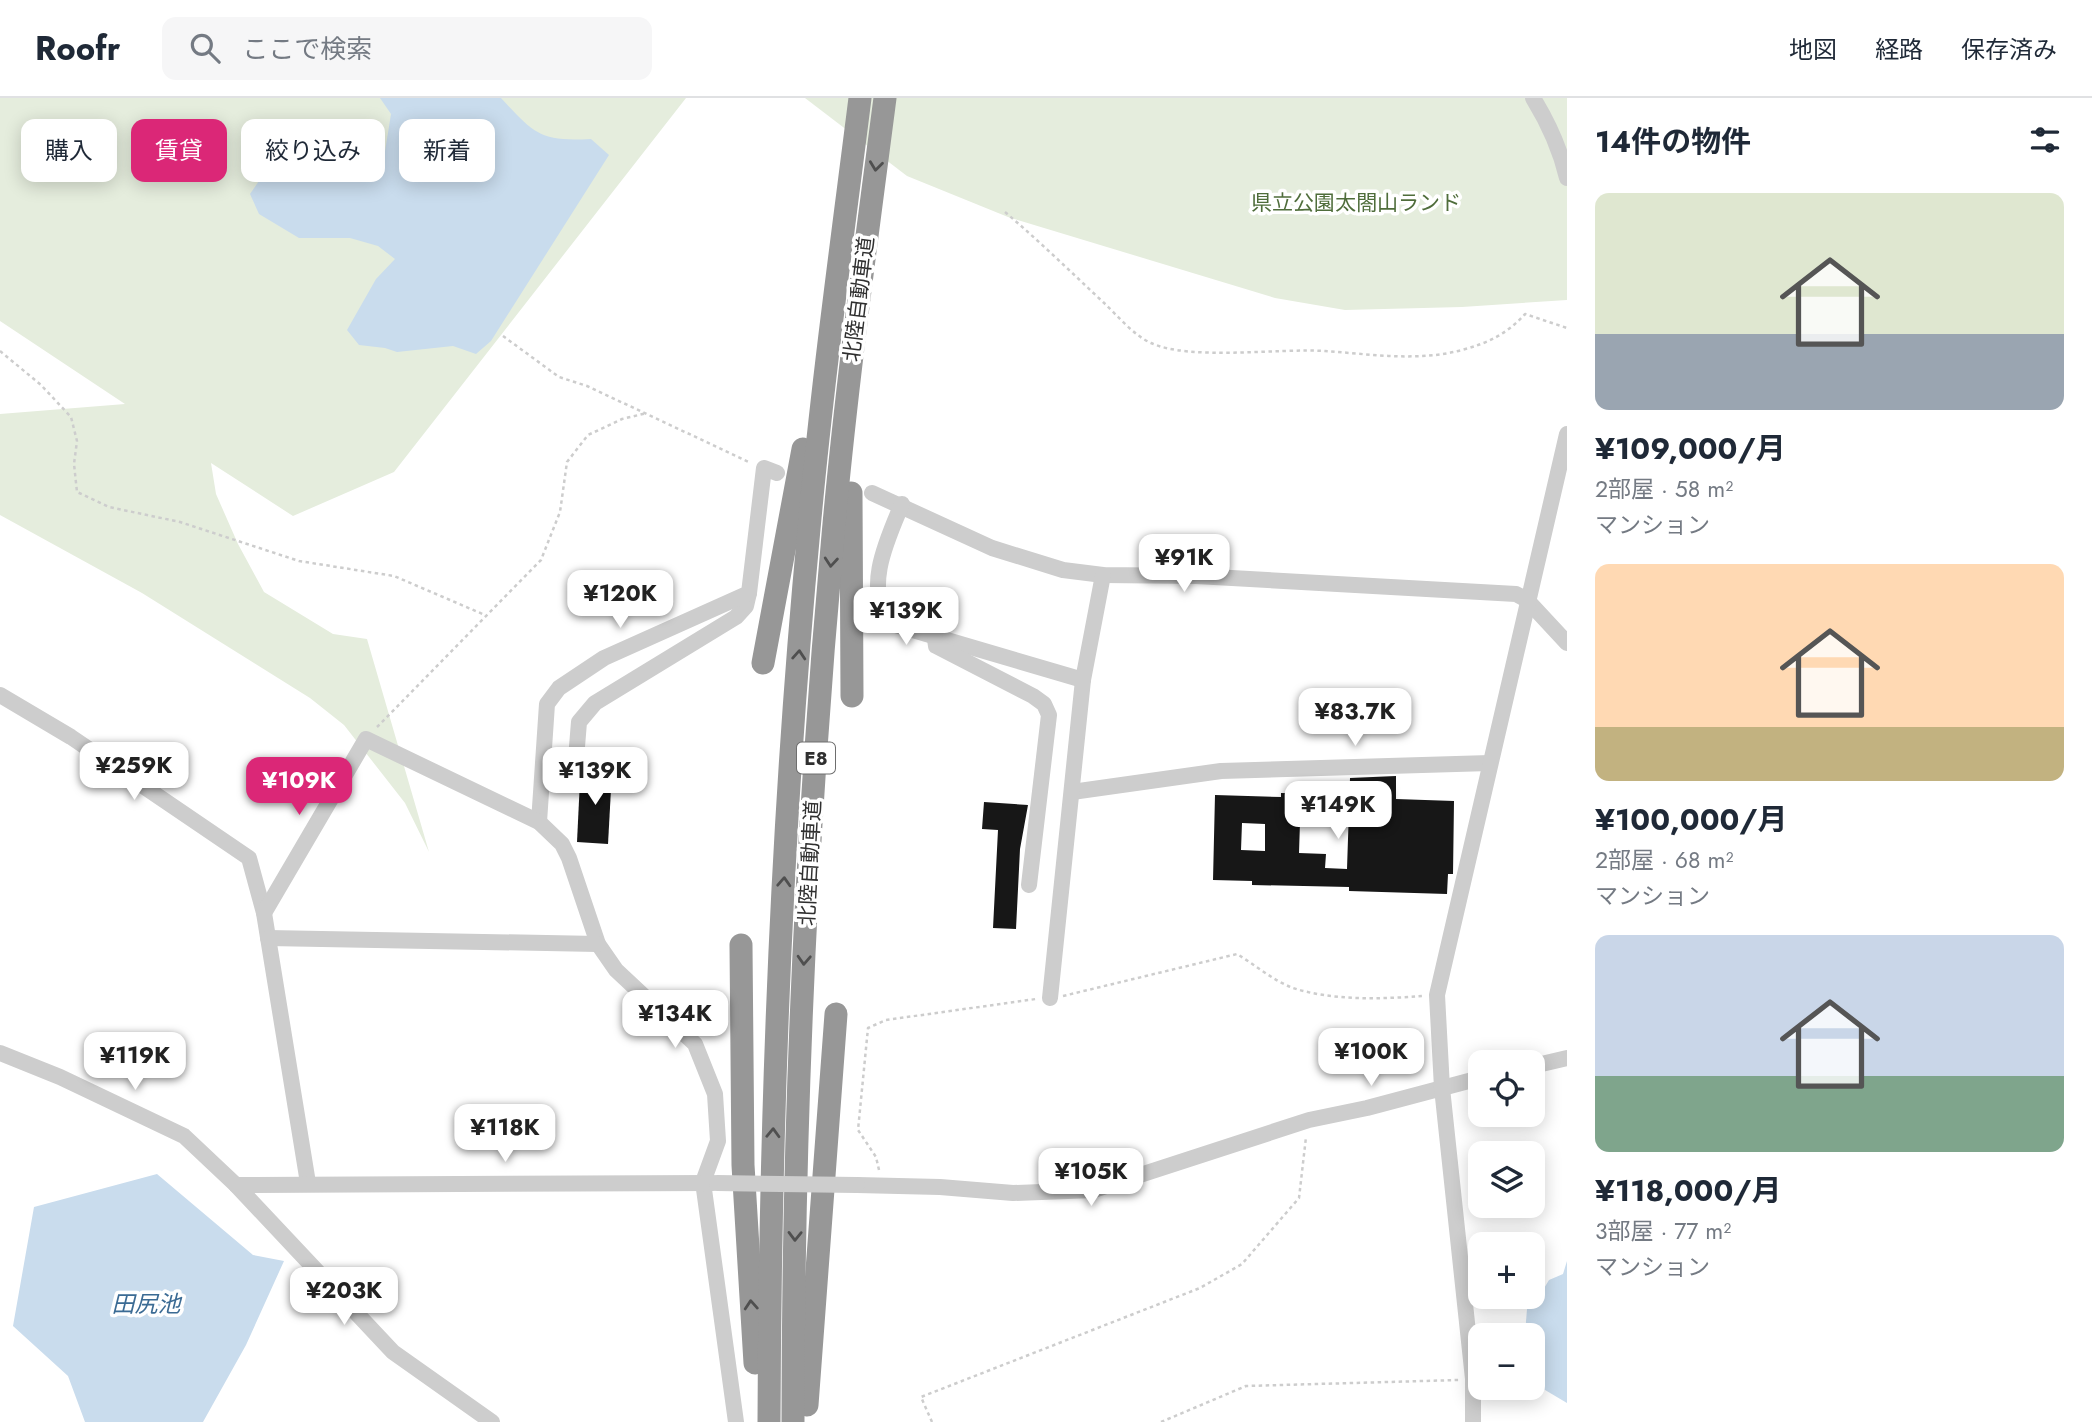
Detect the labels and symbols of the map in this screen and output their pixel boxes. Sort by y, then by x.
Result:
one-way arrow [869,160,884,172]
park label: 県立公園太閤山ランド [1251,188,1461,218]
street label: 北陸自動車道 [836,235,882,363]
pin: ¥91K [1143,534,1225,594]
one-way arrow [824,557,839,568]
pin: ¥120K [571,570,669,630]
pin: ¥139K [857,588,955,647]
one-way arrow [791,649,806,660]
pin: ¥83.7K [1298,688,1412,748]
pin: ¥259K [85,742,183,802]
road number: E8 [797,743,835,774]
pin: ¥139K [546,748,644,807]
pin: ¥109K [250,758,348,817]
pin: ¥149K [1289,782,1387,841]
street label: 北陸自動車道 [792,799,828,927]
one-way arrow [777,876,792,887]
one-way arrow [797,955,812,966]
pin: ¥134K [626,990,724,1050]
pin: ¥100K [1322,1028,1420,1088]
pin: ¥119K [86,1032,184,1092]
pin: ¥118K [456,1104,554,1164]
one-way arrow [765,1128,781,1138]
pin: ¥105K [1042,1148,1140,1208]
one-way arrow [787,1232,803,1242]
pin: ¥203K [295,1268,393,1327]
water label: 田尻池 [112,1287,183,1321]
one-way arrow [744,1299,759,1310]

